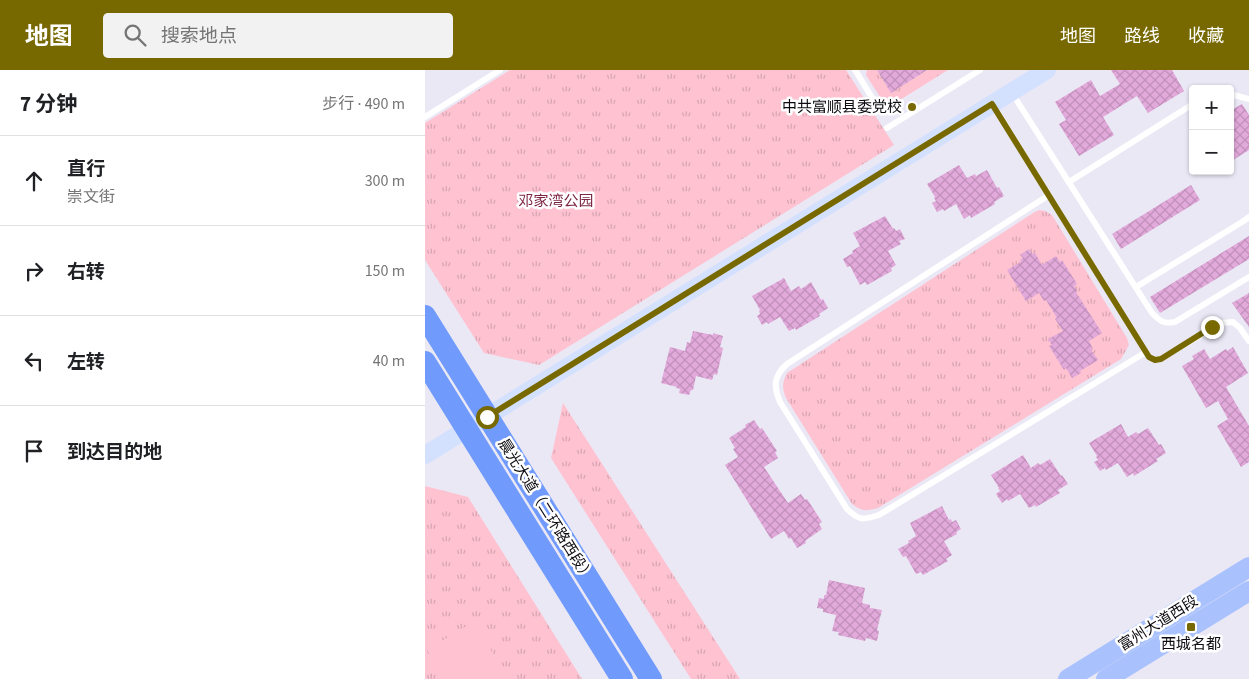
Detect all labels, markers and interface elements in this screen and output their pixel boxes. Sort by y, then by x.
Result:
search box [103,13,453,58]
text: 地图 [25,19,73,54]
icon: search [121,21,149,49]
text: 搜索地点 [161,23,237,50]
text: 地图 [1060,24,1096,49]
text: 路线 [1124,24,1160,49]
text: 收藏 [1188,24,1224,49]
map controls [1189,85,1234,175]
button: + [1189,85,1234,130]
text: 7 分钟 [20,89,77,119]
text: 步行 · 490 m [322,93,405,115]
place label: 中共富顺县委党校 [782,97,902,118]
marker: 中共富顺县委党校 [906,101,918,113]
button: − [1189,130,1234,175]
text: 直行 [67,156,105,183]
icon: ahead [20,167,48,195]
text: 300 m [365,170,405,192]
text: 崇文街 [67,186,115,208]
park label: 邓家湾公园 [518,191,594,212]
icon: right [20,257,48,285]
text: 右转 [67,259,105,286]
text: 150 m [365,260,405,282]
route end [1201,316,1224,339]
icon: left [20,347,48,375]
text: 左转 [67,349,105,376]
text: 40 m [373,350,405,372]
route start [476,406,499,429]
street label: 晨光大道（二环路西段） [493,435,598,586]
icon: arrive [20,437,48,465]
text: 到达目的地 [67,439,162,466]
street label: 富州大道西段 [1115,591,1202,656]
marker: 西城名都 [1185,621,1197,633]
place label: 西城名都 [1161,634,1221,655]

